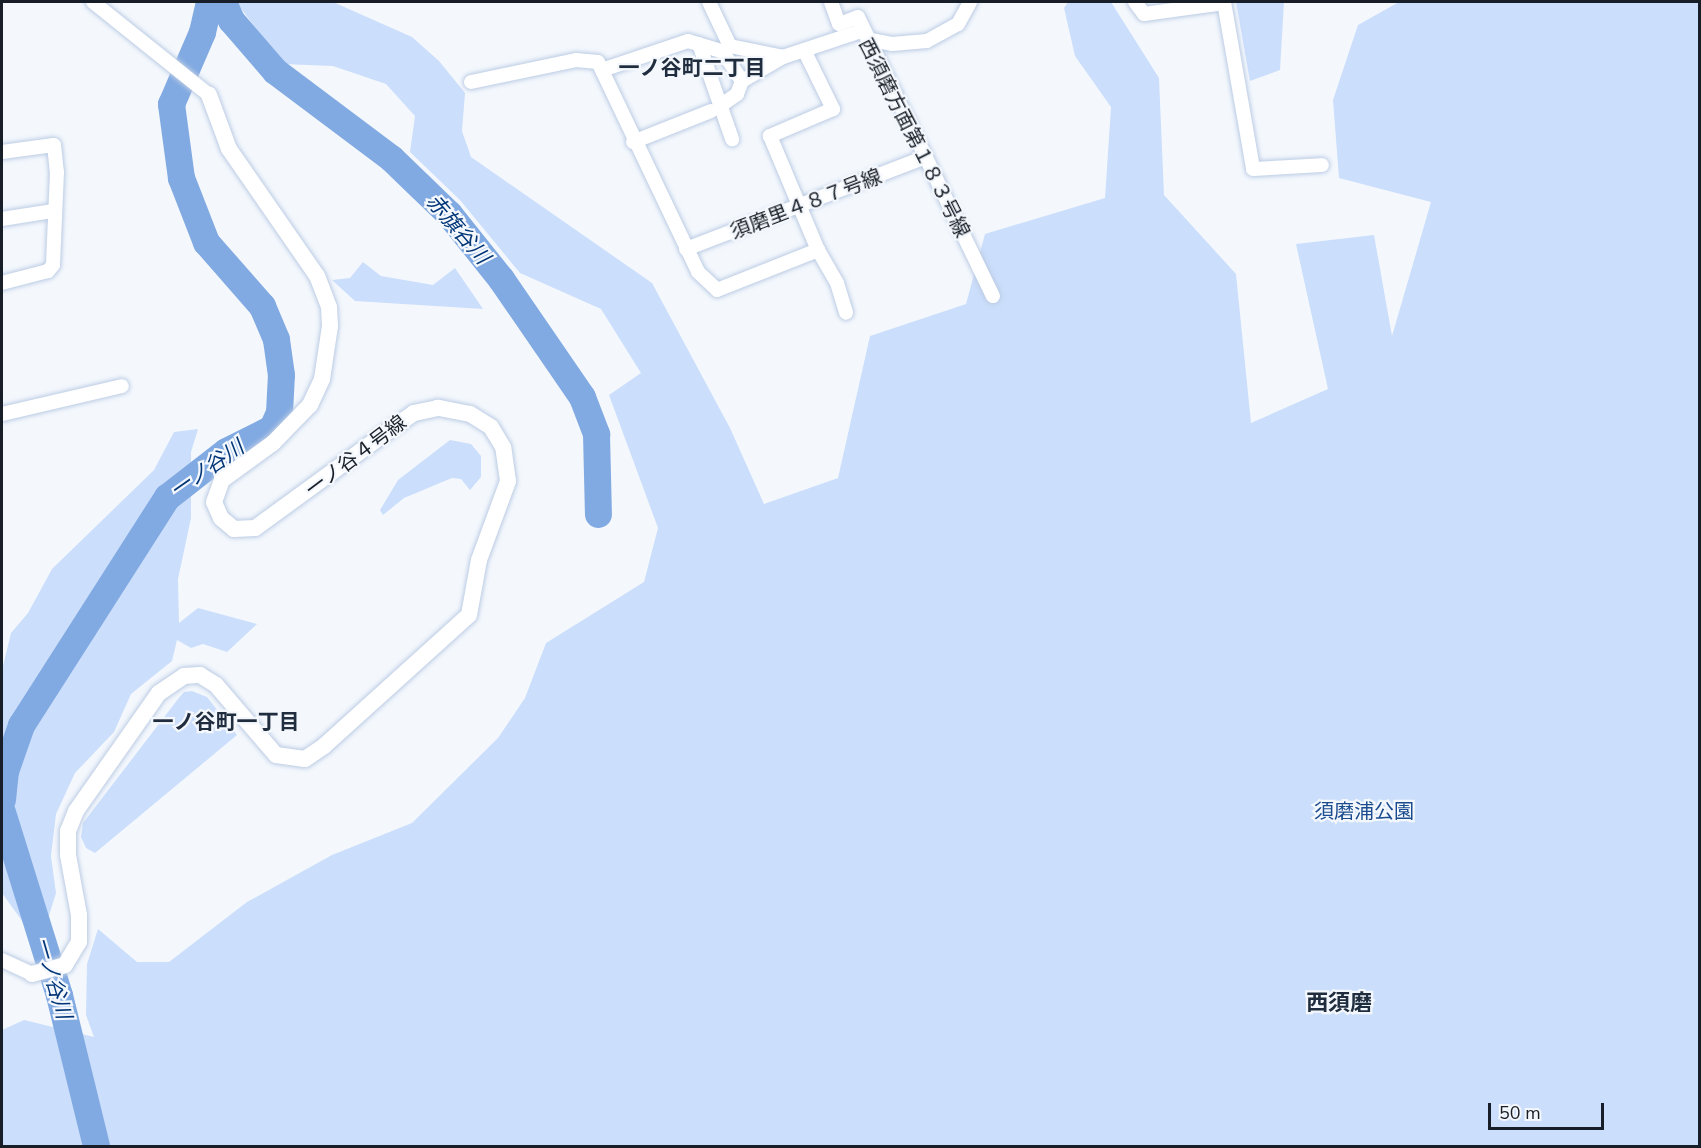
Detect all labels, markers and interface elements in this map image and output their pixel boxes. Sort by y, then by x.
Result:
street label: 西須磨方面第１８３号線 [853,35,975,241]
district label: 一ノ谷町二丁目 [619,55,765,81]
street label: 須磨里４８７号線 [727,164,885,244]
water label: 赤旗谷川 [421,189,495,269]
street label: 一ノ谷４号線 [301,410,411,502]
water label: 一ノ谷川 [165,435,249,503]
district label: 一ノ谷町一丁目 [153,709,299,735]
park label: 須磨浦公園 [1314,799,1414,823]
water label: 一ノ谷川 [29,934,77,1022]
district label: 西須磨 [1306,991,1372,1017]
scale bar [1491,1091,1606,1129]
text: 50 m [1499,1101,1541,1125]

